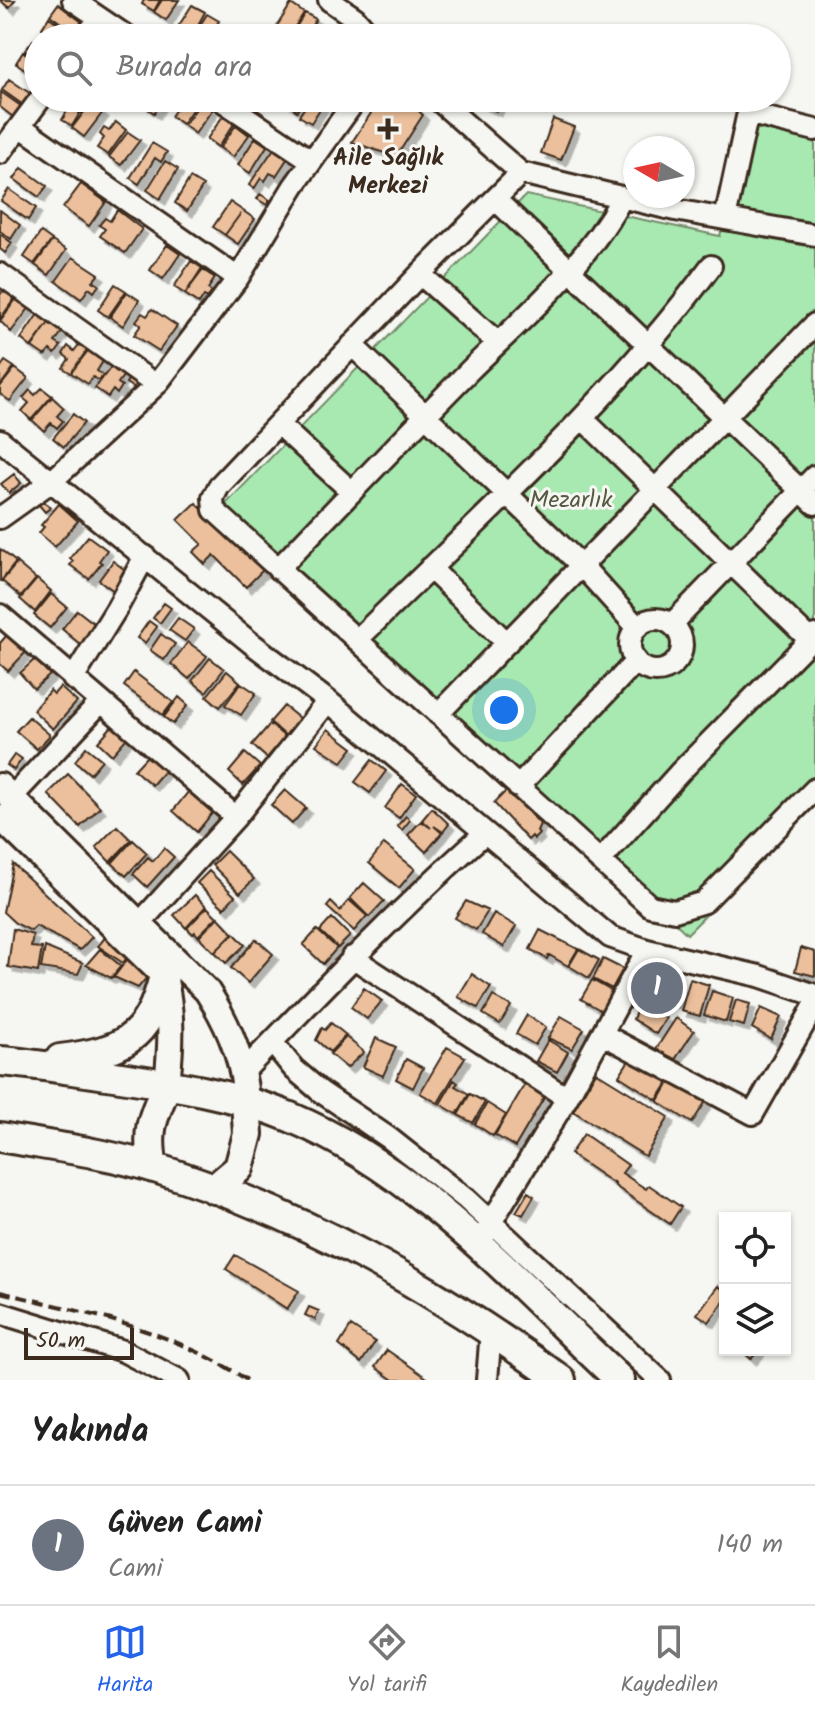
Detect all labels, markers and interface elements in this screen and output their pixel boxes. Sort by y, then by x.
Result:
search box [24,24,791,112]
text: Burada ara [116,44,253,92]
icon: search [52,46,96,90]
marker: Aile Sağlık Merkezi [377,118,399,140]
north arrow [623,136,695,208]
place label: Aile Sağlık Merkezi [333,139,444,206]
park label: Mezarlık [530,481,613,520]
your location [484,690,524,730]
pin: 1 [631,958,683,1018]
map controls [719,1212,791,1356]
button: locate [719,1212,791,1284]
button: layers [719,1284,791,1356]
scale bar [24,1324,134,1360]
text: 50 m [36,1324,85,1359]
text: Yakında [32,1405,149,1459]
text: Güven Cami [108,1500,262,1548]
text: 1 [54,1524,62,1566]
text: 140 m [716,1524,783,1566]
text: Cami [108,1548,163,1590]
tab: Harita [97,1620,153,1703]
tab: Yol tarifi [347,1620,427,1703]
tab: Kaydedilen [620,1620,718,1703]

